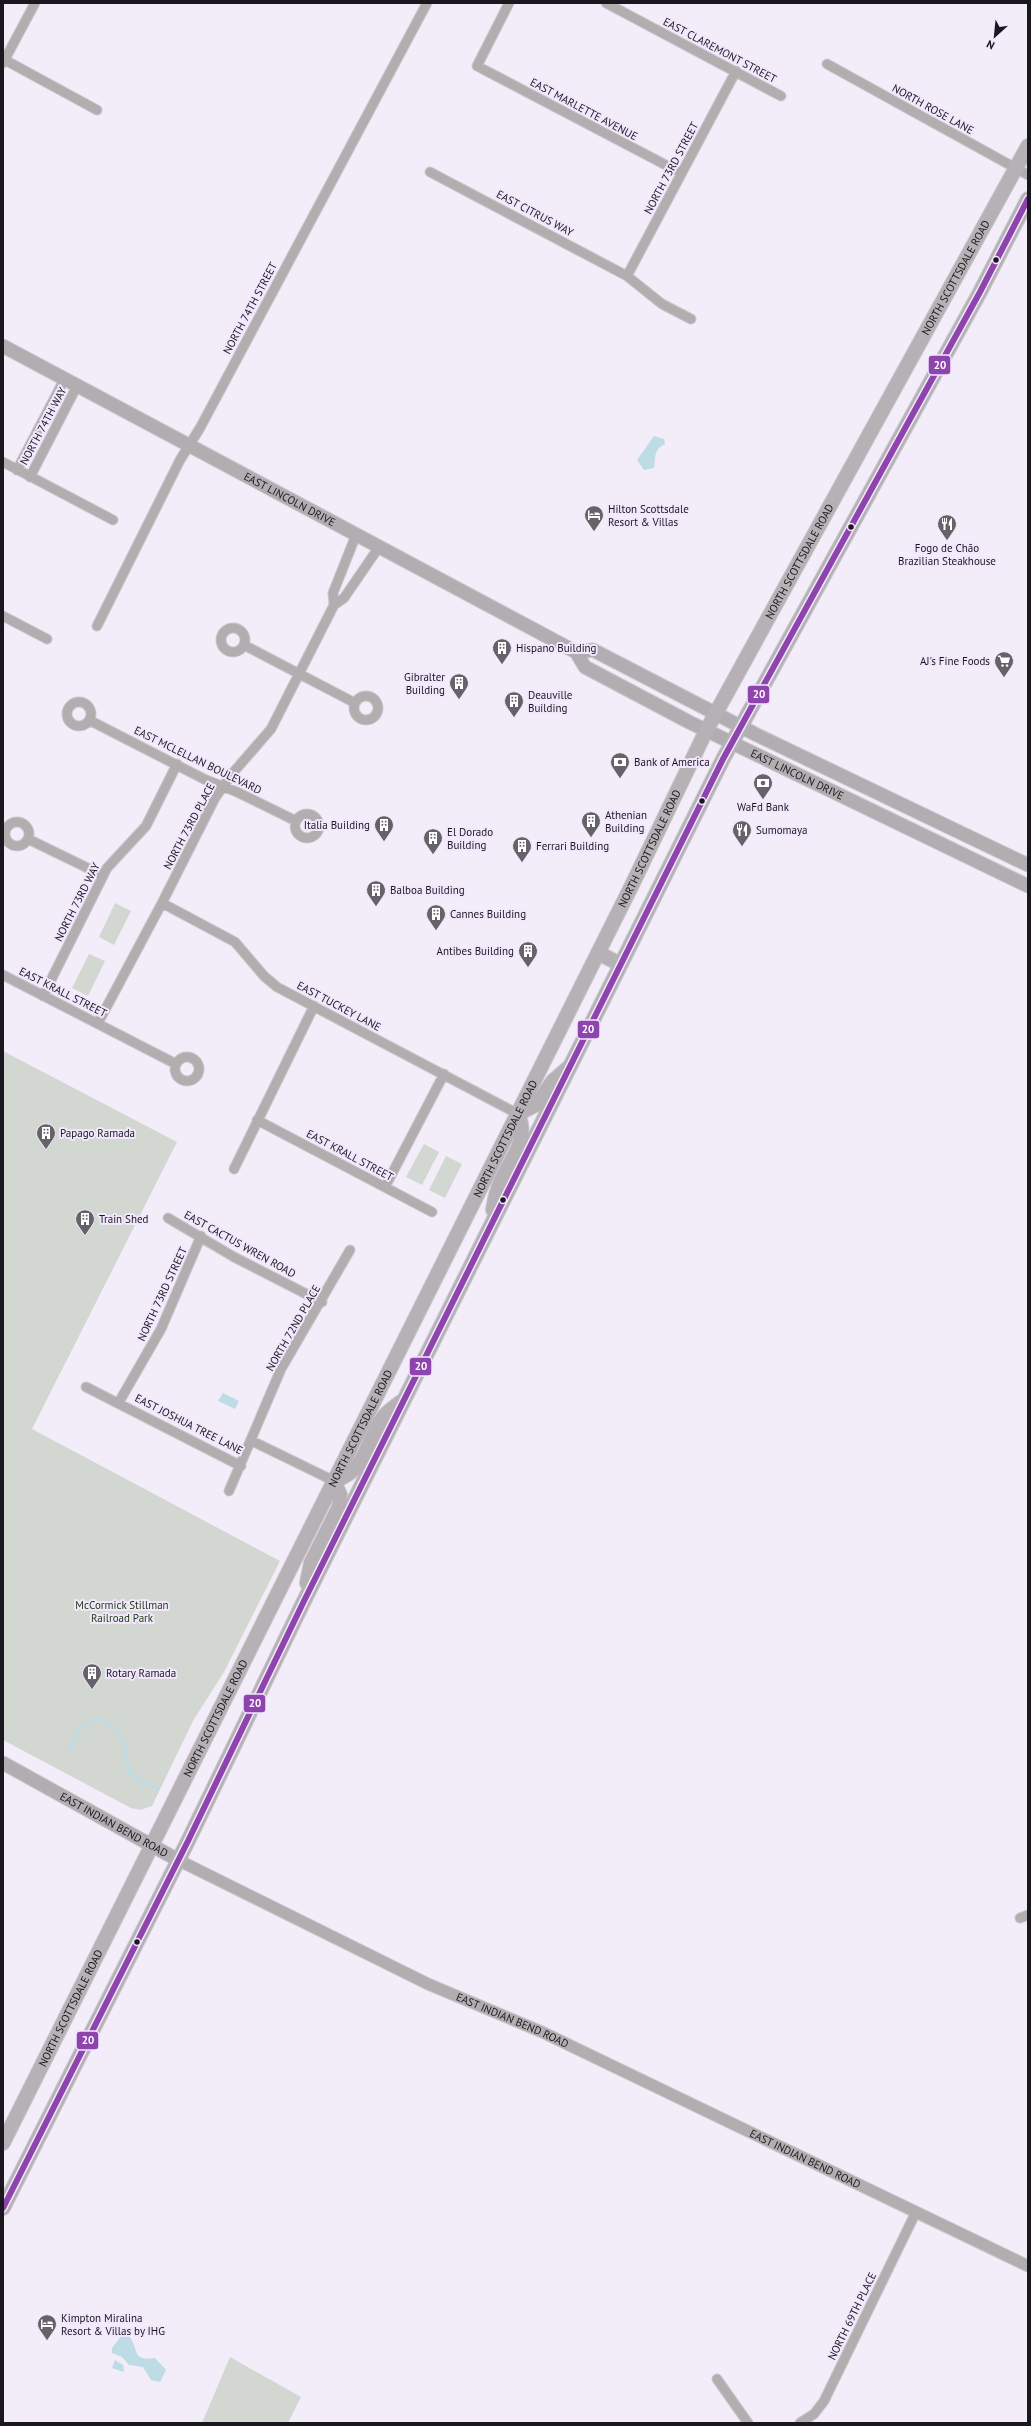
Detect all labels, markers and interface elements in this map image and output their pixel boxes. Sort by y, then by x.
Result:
street label: EAST CLAREMONT STREET [661,14,779,86]
north arrow [975,16,1015,56]
text: N [984,37,997,53]
street label: EAST MARLETTE AVENUE [528,75,640,143]
street label: NORTH ROSE LANE [890,81,976,137]
street label: NORTH 73RD STREET [641,120,701,216]
street label: EAST CITRUS WAY [494,187,577,240]
street label: NORTH SCOTTSDALE ROAD [918,218,993,337]
unlabelled marker [991,255,1001,265]
street label: NORTH 74TH STREET [220,260,280,356]
line badge: 20 [928,355,951,375]
text: 20 [934,358,946,372]
street label: NORTH 74TH WAY [17,384,70,467]
street label: EAST LINCOLN DRIVE [242,469,338,529]
street label: NORTH SCOTTSDALE ROAD [762,501,837,621]
place label: Hilton Scottsdale Resort & Villas [608,502,689,529]
hotel icon: Hilton Scottsdale Resort & Villas [583,504,605,532]
restaurant icon: Fogo de Chão Brazilian Steakhouse [936,513,958,541]
unlabelled marker [846,522,856,532]
place label: Fogo de Chão Brazilian Steakhouse [898,541,996,568]
building icon: Hispano Building [491,637,513,665]
place label: Hispano Building [516,641,597,655]
supermarket icon: AJ's Fine Foods [993,650,1015,678]
place label: AJ's Fine Foods [920,654,990,668]
place label: Gibralter Building [404,670,445,697]
building icon: Gibralter Building [448,672,470,700]
line badge: 20 [747,685,770,704]
text: 20 [753,687,765,701]
place label: Deauville Building [528,688,573,715]
building icon: Deauville Building [503,690,525,718]
street label: EAST MCLELLAN BOULEVARD [132,723,264,797]
street label: EAST LINCOLN DRIVE [748,746,846,803]
bank icon: Bank of America [609,751,631,779]
place label: Bank of America [634,755,710,769]
bank icon: WaFd Bank [752,772,774,800]
street label: NORTH 73RD PLACE [160,780,218,872]
street label: NORTH SCOTTSDALE ROAD [615,787,684,910]
unlabelled marker [697,796,707,806]
place label: WaFd Bank [737,800,790,814]
place label: Athenian Building [605,808,647,835]
building icon: Athenian Building [580,810,602,838]
building icon: Italia Building [373,814,395,842]
place label: Italia Building [304,818,370,832]
restaurant icon: Sumomaya [731,819,753,847]
place label: Sumomaya [756,823,808,837]
place label: El Dorado Building [447,825,493,852]
building icon: El Dorado Building [422,827,444,855]
building icon: Ferrari Building [511,835,533,863]
place label: Ferrari Building [536,839,609,853]
street label: NORTH 73RD WAY [51,860,103,944]
building icon: Balboa Building [365,879,387,907]
place label: Balboa Building [390,883,465,897]
building icon: Cannes Building [425,903,447,931]
place label: Cannes Building [450,907,526,921]
building icon: Antibes Building [517,940,539,968]
place label: Antibes Building [436,944,514,958]
street label: EAST KRALL STREET [17,964,109,1020]
street label: EAST TUCKEY LANE [295,978,383,1034]
line badge: 20 [577,1020,600,1039]
text: 20 [582,1022,594,1036]
street label: NORTH SCOTTSDALE ROAD [470,1078,540,1199]
building icon: Papago Ramada [35,1122,57,1150]
place label: Papago Ramada [60,1126,135,1140]
street label: EAST KRALL STREET [304,1126,396,1184]
unlabelled marker [498,1195,508,1205]
street label: EAST CACTUS WREN ROAD [182,1207,298,1281]
building icon: Train Shed [74,1208,96,1236]
place label: Train Shed [99,1212,148,1226]
street label: NORTH 73RD STREET [134,1245,190,1343]
street label: NORTH 72ND PLACE [263,1282,323,1374]
line badge: 20 [409,1357,432,1376]
text: 20 [415,1359,427,1373]
street label: NORTH SCOTTSDALE ROAD [325,1367,395,1489]
street label: EAST JOSHUA TREE LANE [133,1391,245,1457]
park label: McCormick Stillman Railroad Park [75,1598,169,1625]
street label: NORTH SCOTTSDALE ROAD [180,1657,251,1779]
building icon: Rotary Ramada [81,1662,103,1690]
place label: Rotary Ramada [106,1666,176,1680]
line badge: 20 [243,1694,266,1713]
text: 20 [249,1696,261,1710]
street label: EAST INDIAN BEND ROAD [58,1789,171,1860]
unlabelled marker [132,1937,142,1947]
street label: NORTH SCOTTSDALE ROAD [35,1947,106,2069]
street label: EAST INDIAN BEND ROAD [454,1990,571,2051]
line badge: 20 [76,2031,99,2050]
text: 20 [82,2033,94,2047]
street label: EAST INDIAN BEND ROAD [748,2126,863,2191]
street label: NORTH 69TH PLACE [825,2270,879,2362]
place label: Kimpton Miralina Resort & Villas by IHG [61,2311,165,2338]
hotel icon: Kimpton Miralina Resort & Villas by IHG [36,2313,58,2341]

